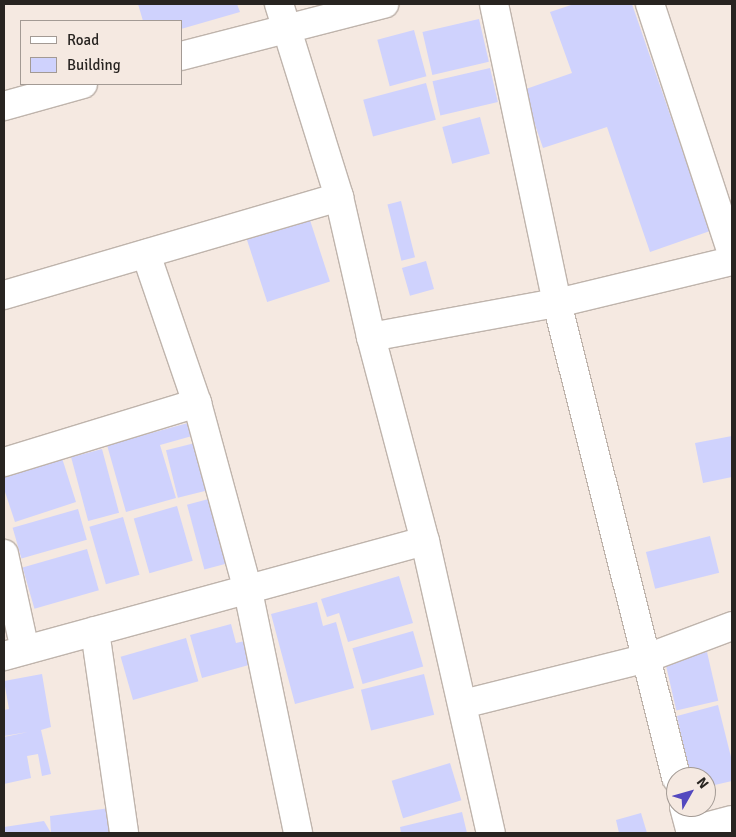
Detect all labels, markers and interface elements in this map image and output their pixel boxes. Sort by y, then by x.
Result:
legend [20,20,182,85]
text: Road [67,31,99,49]
text: Building [67,56,121,74]
north arrow [666,767,716,817]
text: N [693,774,712,792]

